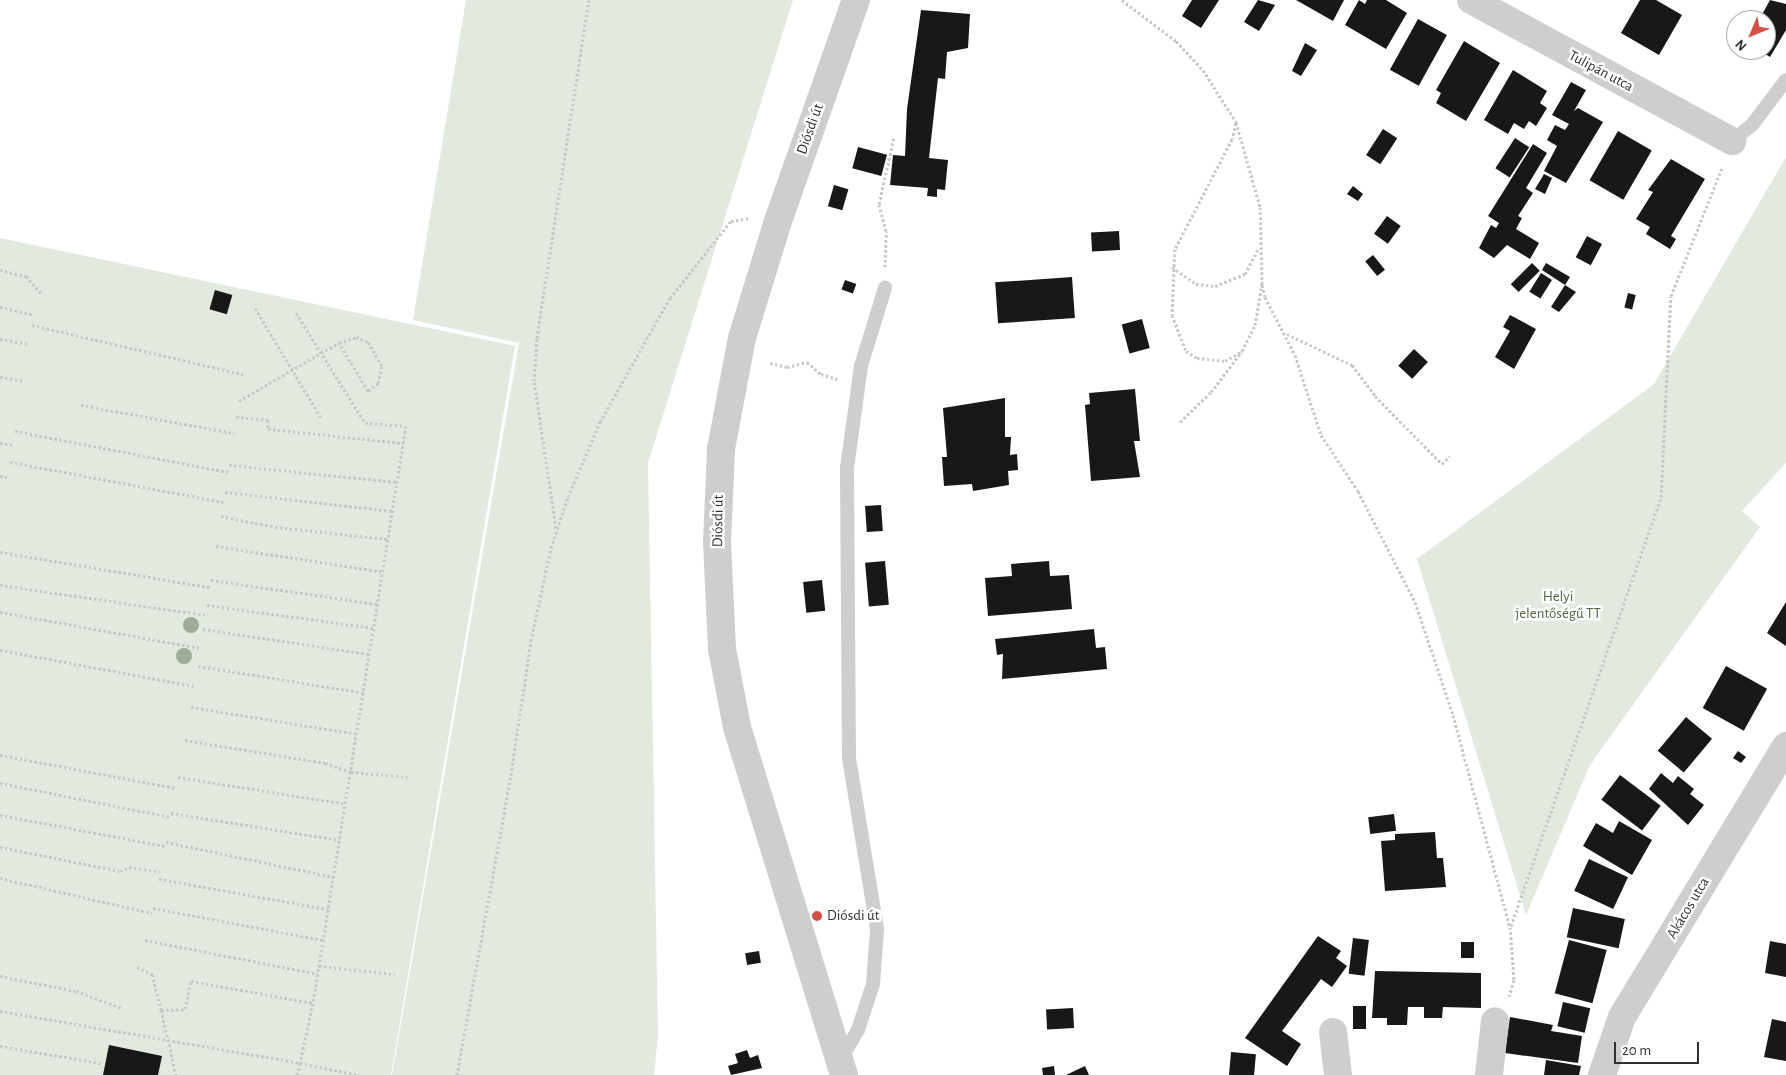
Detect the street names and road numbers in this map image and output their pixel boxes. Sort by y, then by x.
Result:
street label: Tulipán utca [1566,46,1636,96]
street label: Diósdi út [793,101,827,157]
street label: Diósdi út [709,495,727,547]
street label: Akácos utca [1663,874,1713,942]

